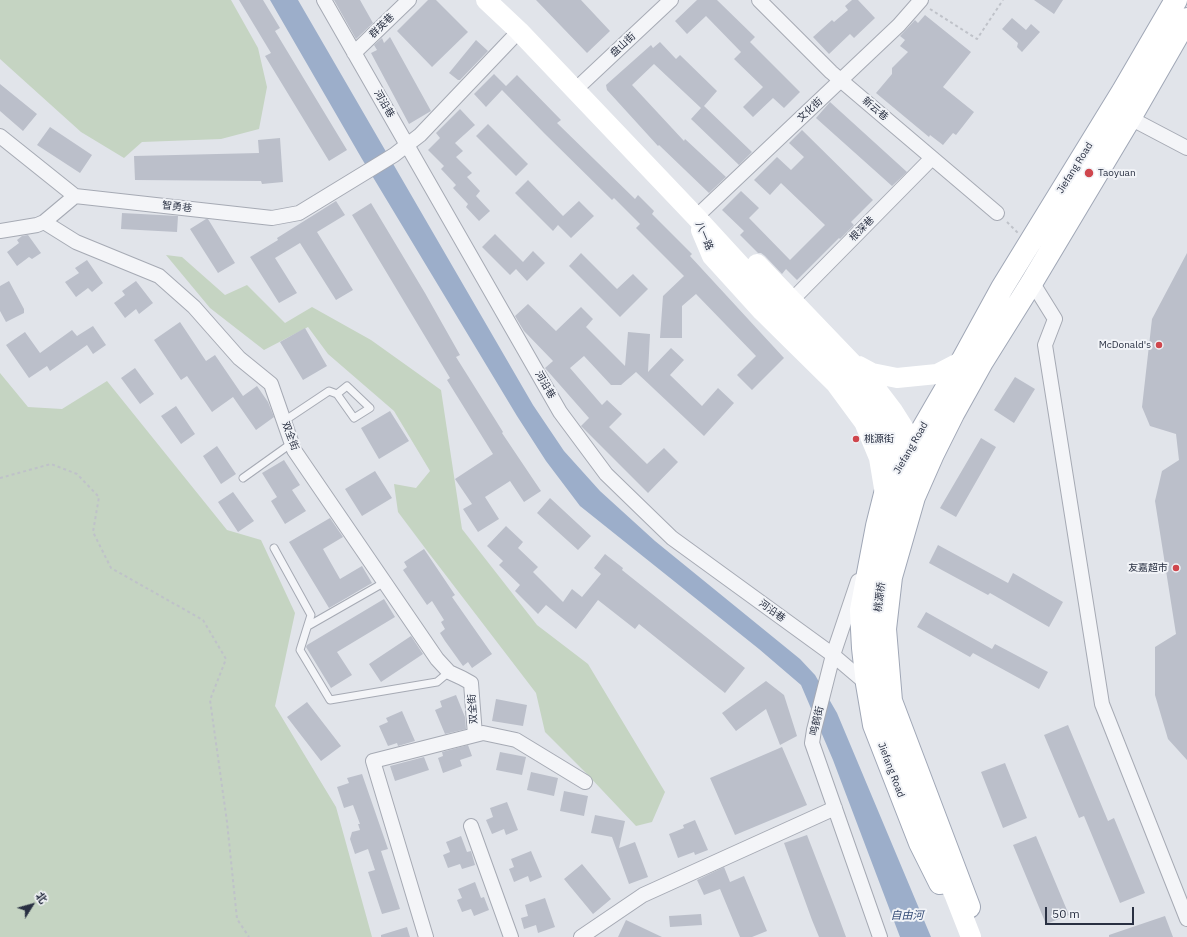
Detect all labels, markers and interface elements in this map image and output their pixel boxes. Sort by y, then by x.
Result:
street label: 群英巷 [367,11,397,41]
street label: 盘山街 [608,30,638,60]
street label: 河沿巷 [371,88,397,120]
street label: 文化街 [795,95,825,125]
street label: 新云巷 [860,95,890,123]
street label: Jiefang Road [1055,140,1095,196]
marker: Taoyuan [1083,167,1095,179]
place label: Taoyuan [1098,167,1136,179]
street label: 智勇巷 [161,199,193,215]
street label: 根深巷 [847,214,877,244]
street label: 八一路 [693,220,715,252]
place label: McDonald's [1099,339,1151,351]
marker: McDonald's [1154,340,1164,350]
street label: 河沿巷 [532,369,558,401]
street label: 双全街 [279,420,301,452]
street label: Jiefang Road [891,420,931,476]
place label: 桃源街 [864,433,894,445]
marker: 桃源街 [851,434,861,444]
place label: 友嘉超市 [1128,562,1168,574]
marker: 友嘉超市 [1171,563,1181,573]
street label: 桃源桥 [872,581,888,613]
street label: 河沿巷 [756,597,788,625]
street label: 双全街 [466,694,480,724]
street label: 鸣鹤街 [808,705,826,737]
street label: Jiefang Road [875,741,907,799]
north arrow [12,885,52,925]
text: 北 [33,889,50,906]
scale bar [1047,899,1136,925]
text: 50 m [1052,906,1080,921]
water label: 自由河 [891,909,923,923]

